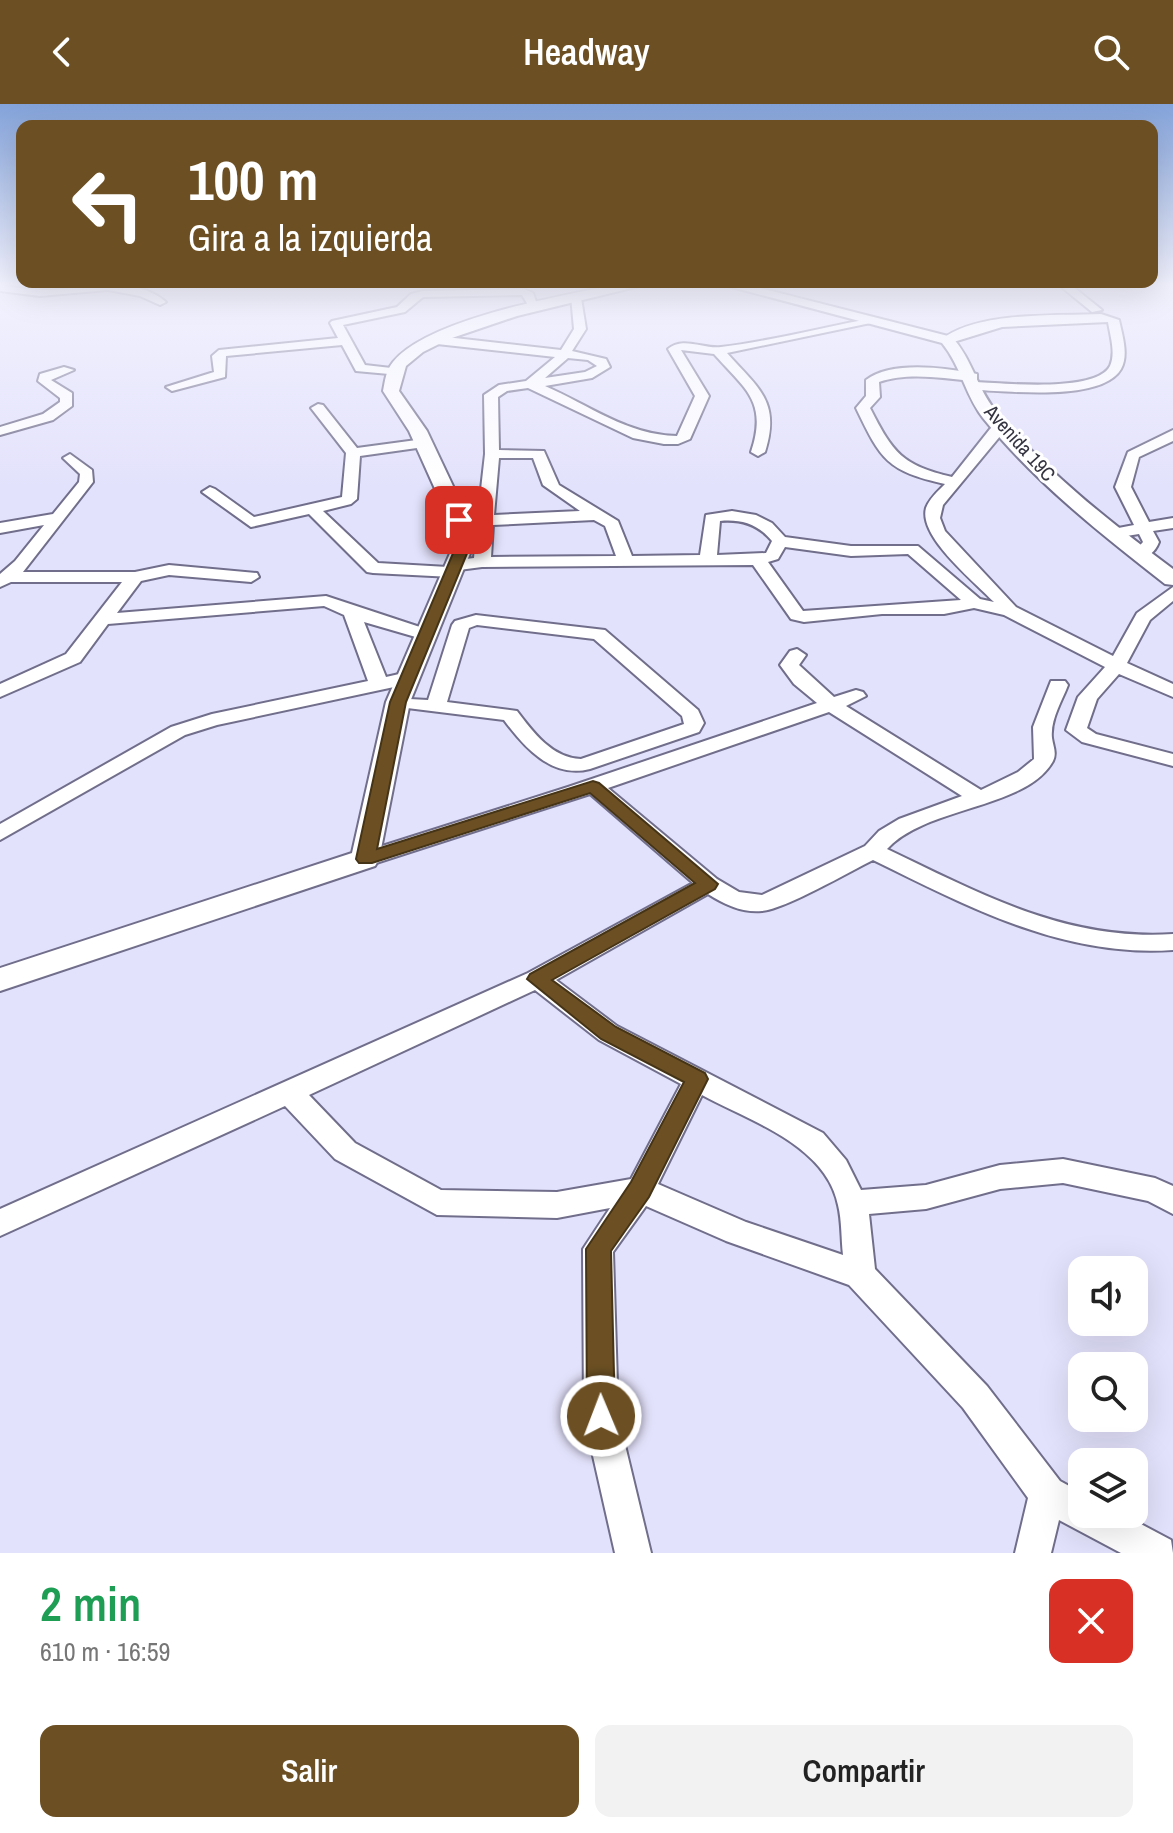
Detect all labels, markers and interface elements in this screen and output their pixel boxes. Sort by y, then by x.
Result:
text: Headway [523,28,650,76]
icon: back [40,30,84,74]
icon: search [1089,30,1133,74]
text: 100 m [188,142,318,217]
icon: left [56,152,160,256]
text: Gira a la izquierda [188,214,433,262]
street label: Avenida 19C [978,398,1062,487]
pin [425,486,493,554]
icon: arrive [437,498,481,542]
map controls [1068,1256,1148,1528]
button: sound [1068,1256,1148,1336]
button: search [1068,1352,1148,1432]
position arrow [559,1374,643,1458]
button: layers [1068,1448,1148,1528]
text: 2 min [40,1571,141,1636]
button: close [1049,1579,1133,1663]
text: 610 m · 16:59 [40,1634,170,1669]
button: Salir [40,1725,579,1817]
button: Compartir [595,1725,1133,1817]

